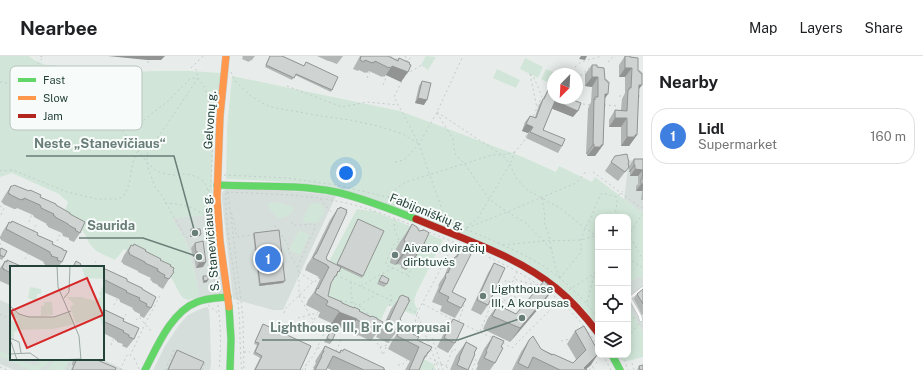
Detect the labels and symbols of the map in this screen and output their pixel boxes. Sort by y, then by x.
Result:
legend [10,66,142,130]
north arrow [547,68,583,104]
text: Fast [43,74,65,86]
street label: Gelvonų g. [201,90,219,150]
text: Slow [43,92,69,104]
text: Jam [43,110,63,122]
callout: Neste „Stanevičiaus“ [26,131,174,156]
text: Neste „Stanevičiaus“ [34,136,166,151]
your location [336,163,356,183]
street label: Fabijoniškių g. [388,191,466,233]
street label: S. Stanevičiaus g. [200,194,222,292]
callout: Saurida [79,213,143,238]
text: Saurida [87,218,135,233]
place label: Aivaro dviračių dirbtuvės [403,241,485,269]
pin: 1 [255,244,281,274]
marker: Aivaro dviračių dirbtuvės [390,250,400,260]
inset map [10,266,104,360]
place label: Lighthouse III, A korpusas [491,282,569,310]
marker: Lighthouse III, A korpusas [478,291,488,301]
callout: Lighthouse III, B ir C korpusai [262,315,458,340]
text: Lighthouse III, B ir C korpusai [270,320,450,335]

